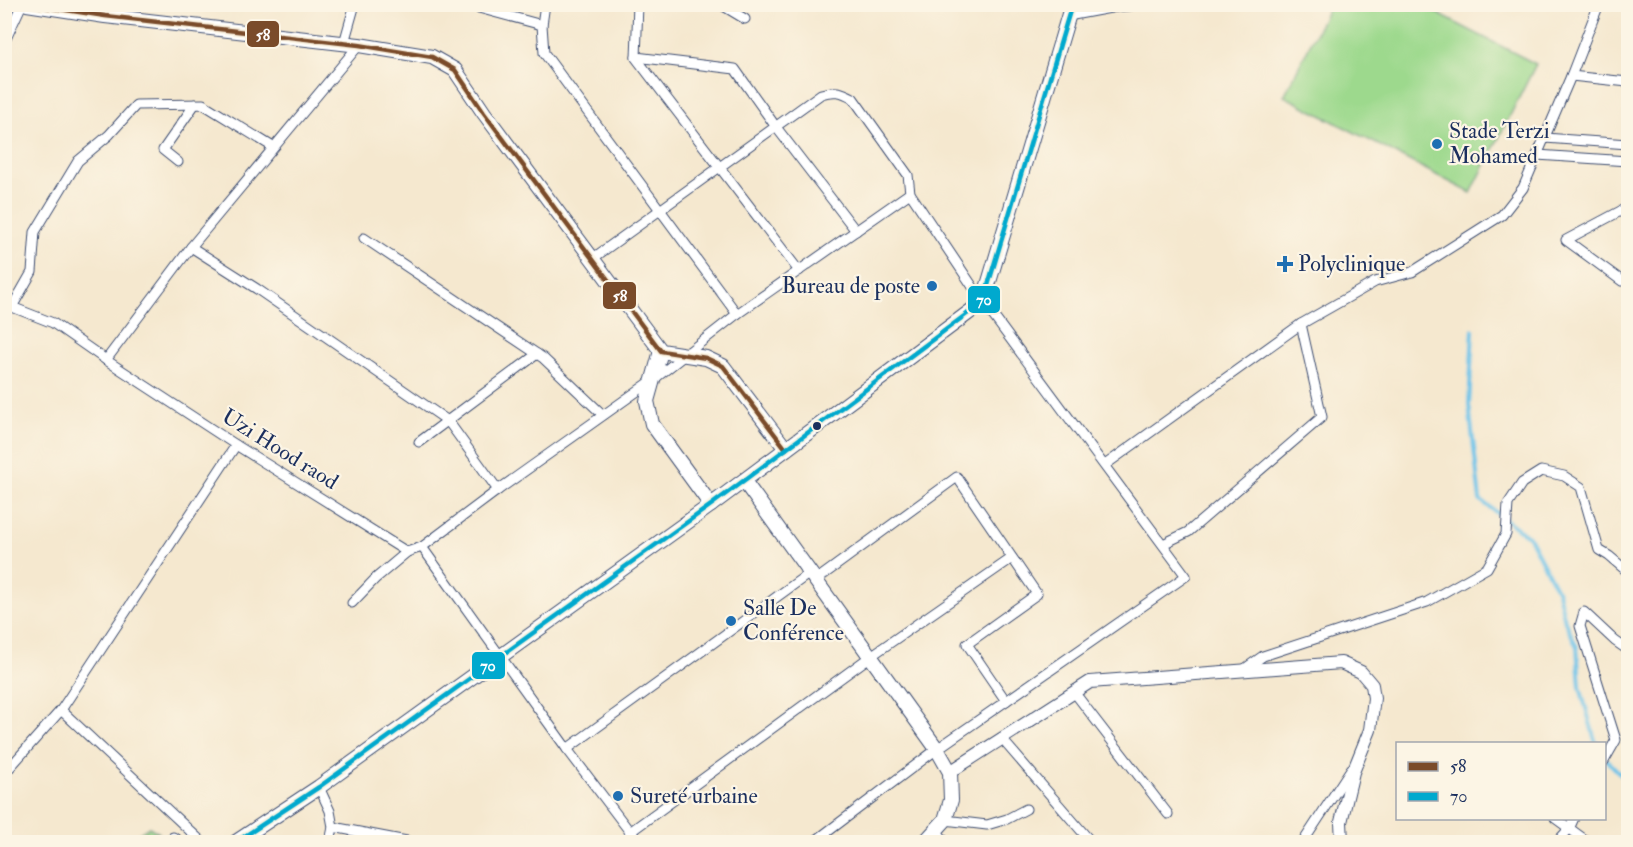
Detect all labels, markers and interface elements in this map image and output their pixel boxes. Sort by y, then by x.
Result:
line badge: 58 [246,20,280,48]
text: 58 [256,25,271,45]
place label: Stade Terzi Mohamed [1449,117,1550,170]
marker: Stade Terzi Mohamed [1430,137,1444,151]
place label: Polyclinique [1298,250,1405,278]
marker: Polyclinique [1276,255,1294,273]
place label: Bureau de poste [782,272,920,301]
marker: Bureau de poste [925,279,939,293]
line badge: 58 [602,281,637,310]
line badge: 70 [967,285,1001,314]
text: 58 [613,286,628,306]
text: 70 [976,290,992,310]
street label: Uzi Hood raod [217,402,344,496]
unlabelled marker [811,420,823,432]
place label: Salle De Conférence [743,594,844,647]
marker: Salle De Conférence [724,614,738,628]
line badge: 70 [471,651,506,680]
text: 70 [480,656,496,676]
legend [1396,742,1606,820]
text: 58 [1450,755,1466,778]
place label: Sureté urbaine [630,782,758,810]
text: 70 [1450,785,1467,808]
marker: Sureté urbaine [611,789,625,803]

